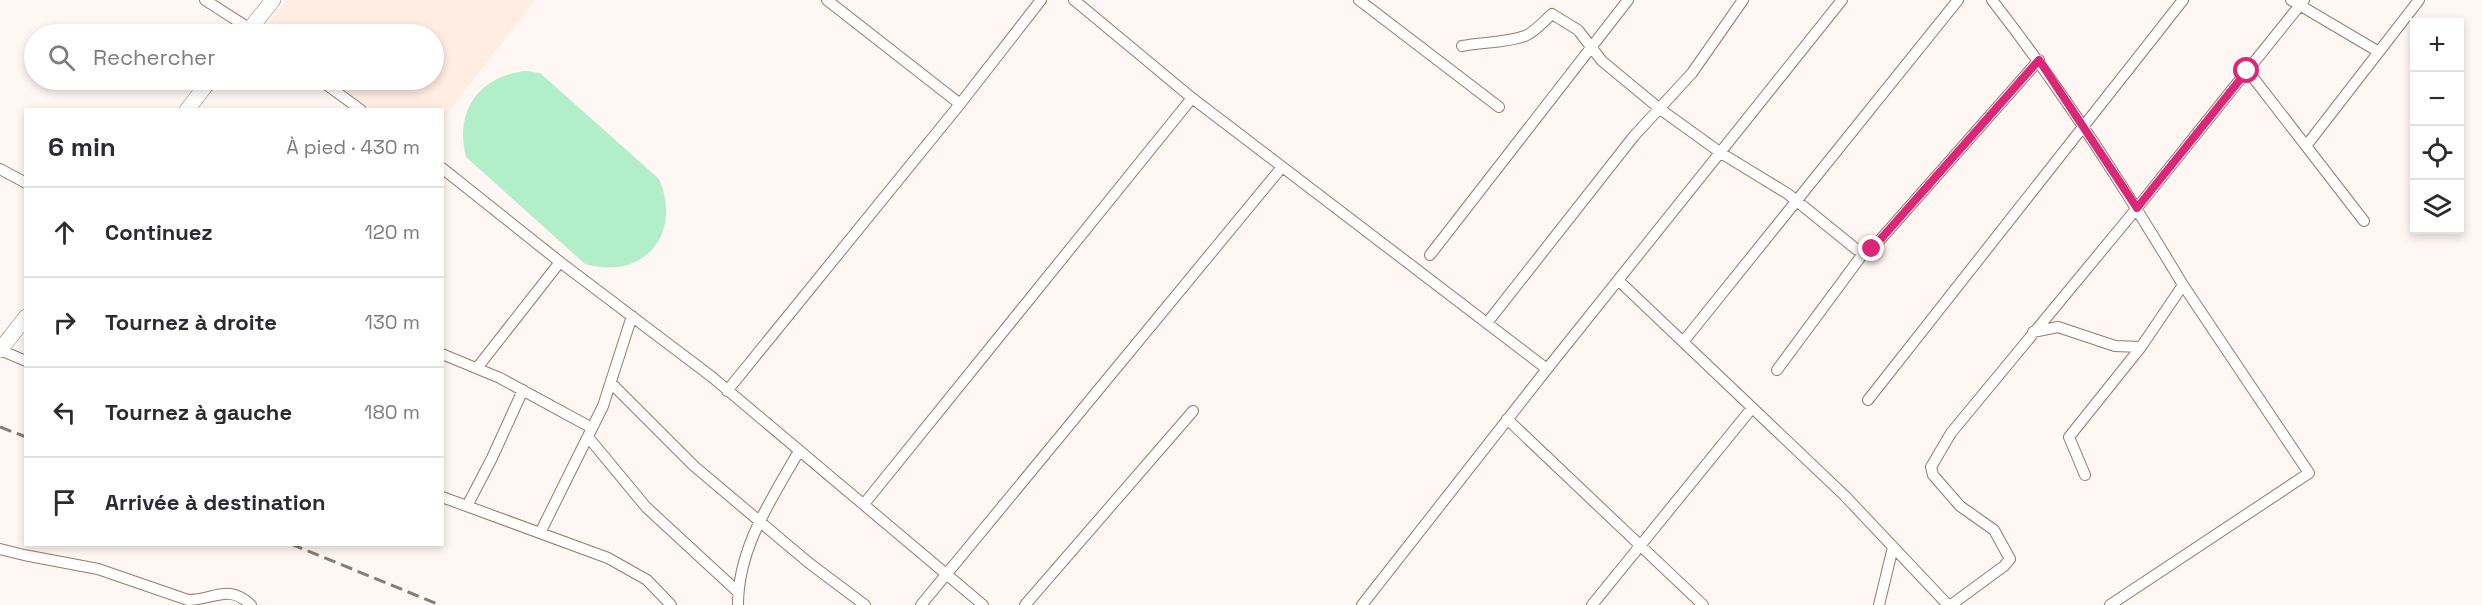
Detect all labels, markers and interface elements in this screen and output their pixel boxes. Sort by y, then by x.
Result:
map controls [2410,18,2464,234]
button: + [2410,18,2464,72]
search box [24,24,444,90]
icon: search [45,41,78,74]
text: Rechercher [93,43,215,71]
route start [2233,57,2259,83]
button: − [2410,72,2464,126]
button: locate [2410,126,2464,180]
text: 6 min [48,130,116,164]
text: À pied · 430 m [286,134,420,160]
button: layers [2410,180,2464,234]
icon: ahead [48,216,81,249]
text: Continuez [105,218,213,246]
text: 120 m [364,219,420,245]
route end [1858,235,1884,261]
icon: right [48,306,81,339]
text: Tournez à droite [105,308,277,336]
text: 130 m [364,309,420,335]
icon: left [48,396,81,429]
text: Tournez à gauche [105,398,292,426]
text: 180 m [364,399,420,425]
icon: arrive [48,486,81,519]
text: Arrivée à destination [105,488,326,516]

